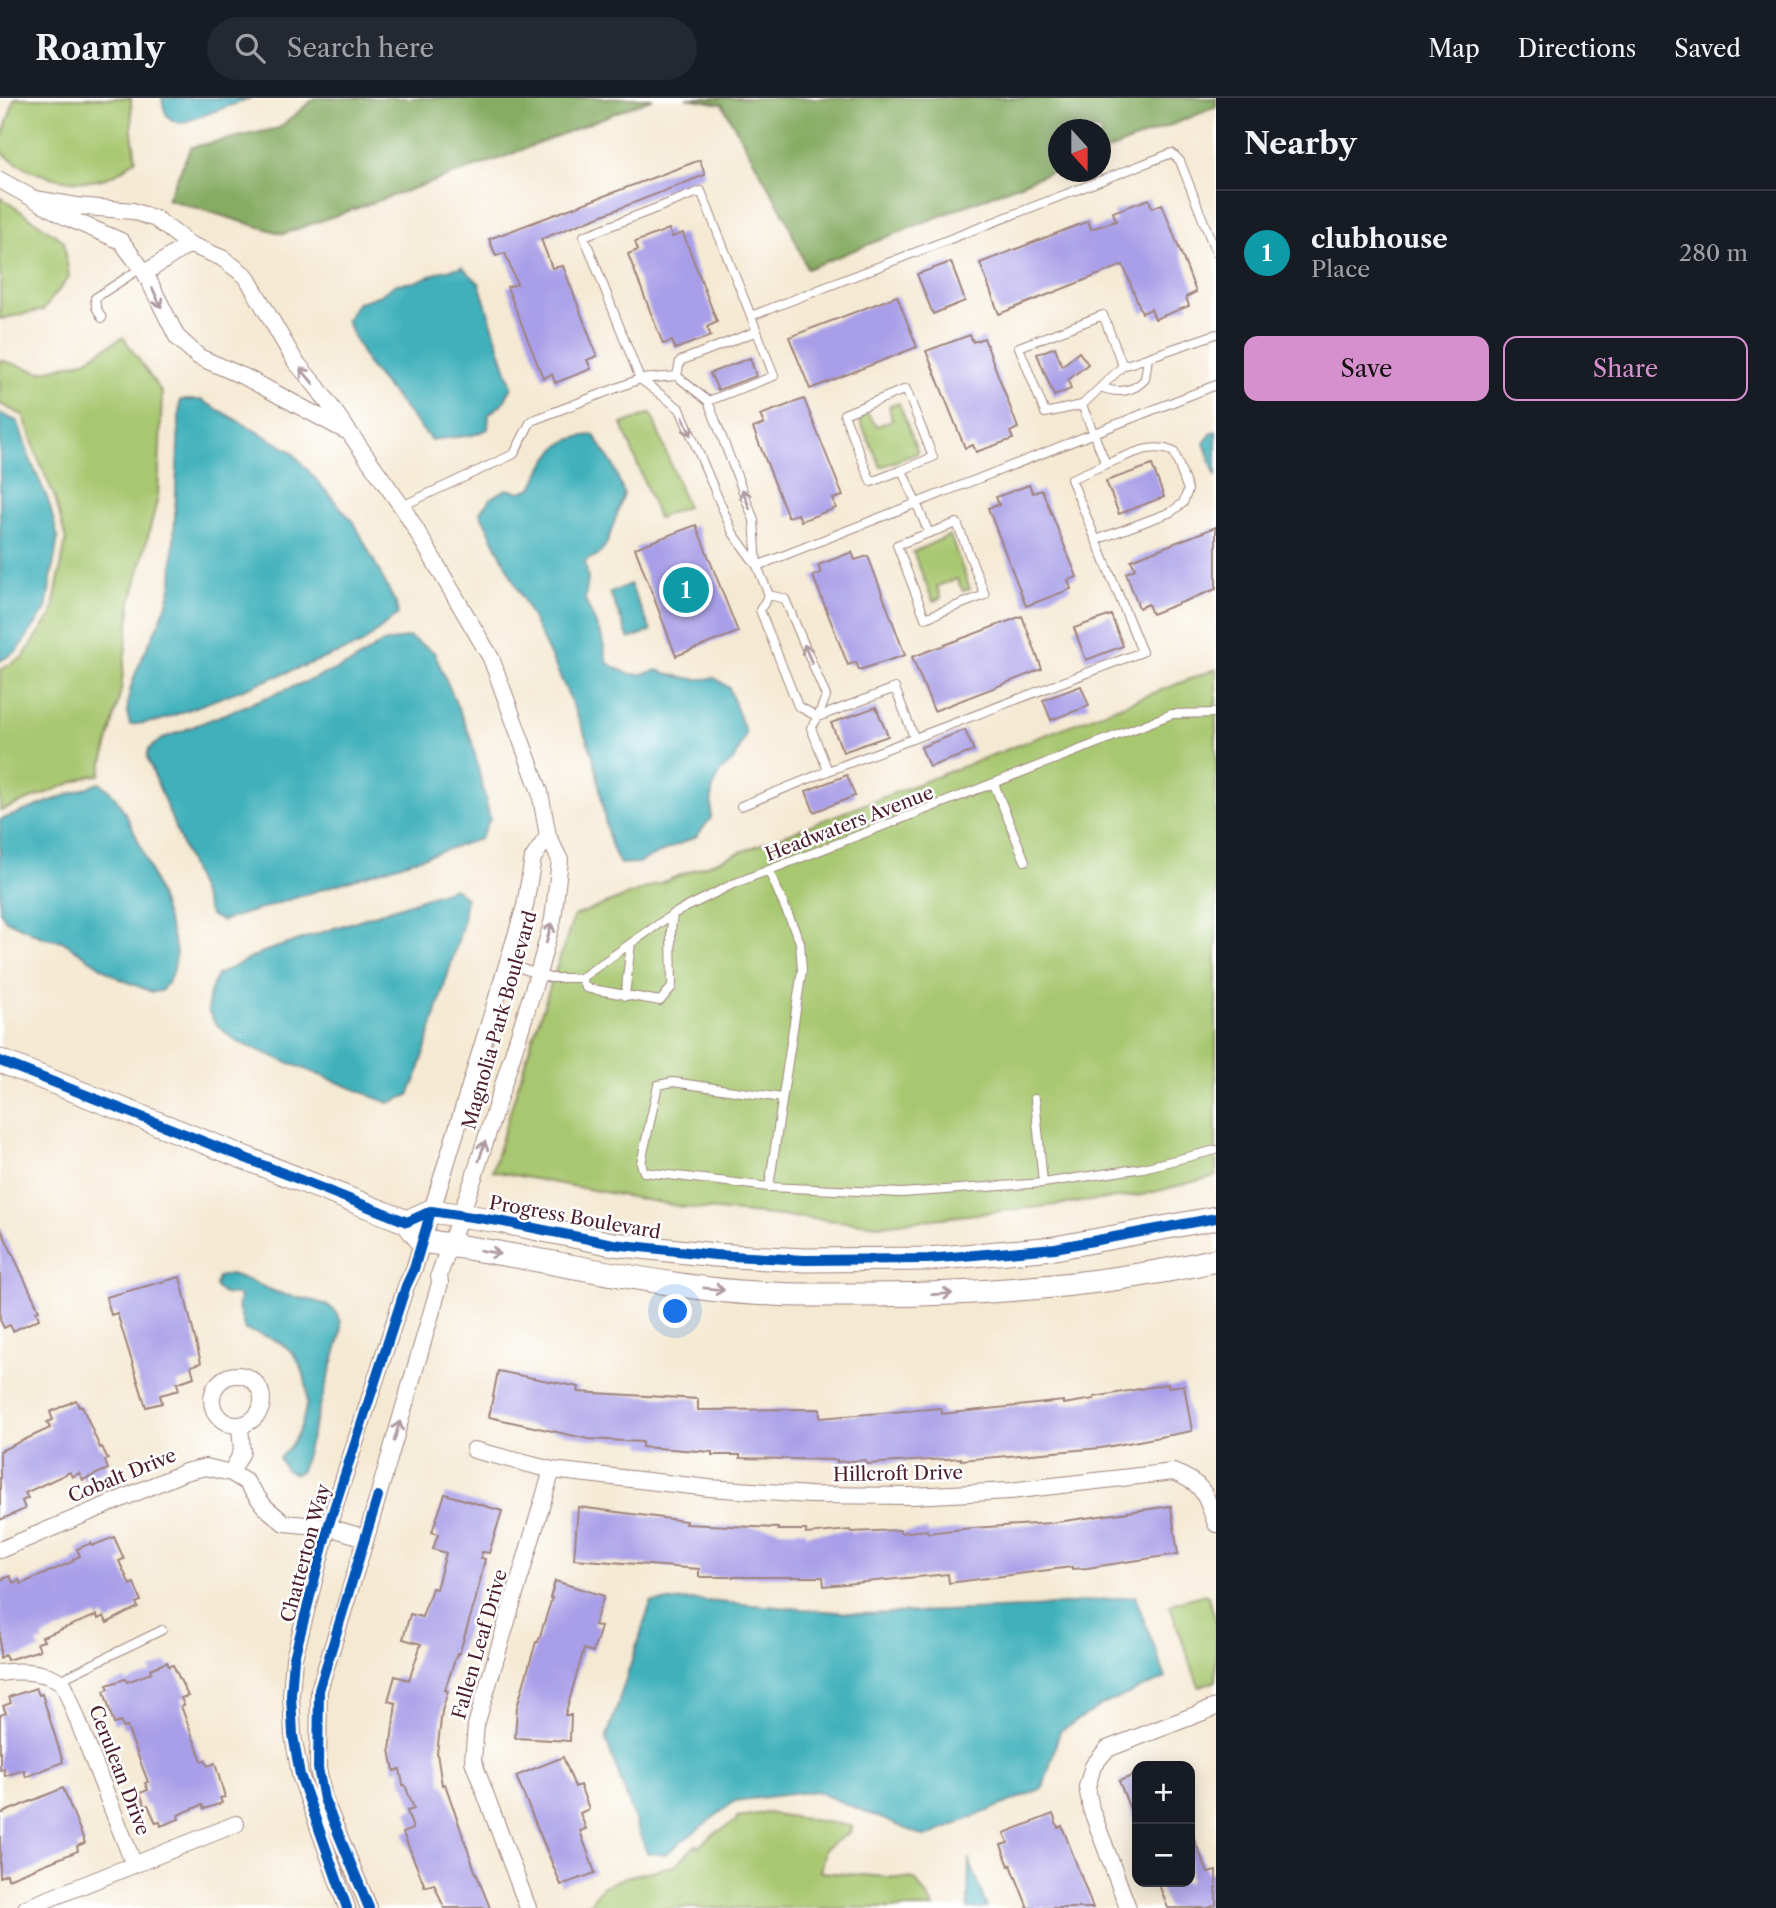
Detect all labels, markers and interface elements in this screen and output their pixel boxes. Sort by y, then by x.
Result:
search box [207,17,697,80]
text: Roamly [35,28,165,69]
icon: search [231,29,269,67]
text: Search here [287,32,434,64]
text: Map [1428,34,1480,63]
text: Directions [1518,34,1636,63]
text: Saved [1674,34,1741,63]
north arrow [1048,119,1111,182]
text: Nearby [1244,125,1357,162]
text: clubhouse [1311,223,1448,255]
text: 1 [1262,239,1272,267]
text: 280 m [1679,239,1748,267]
text: Place [1311,255,1370,283]
one-way arrow [151,287,164,309]
button: Save [1244,336,1489,401]
button: Share [1503,336,1748,401]
one-way arrow [299,367,315,385]
one-way arrow [682,415,695,436]
one-way arrow [738,489,751,510]
pin: 1 [663,564,709,616]
one-way arrow [801,643,814,665]
street label: Headwaters Avenue [762,781,937,866]
street label: Magnolia Park Boulevard [457,908,542,1132]
one-way arrow [543,922,556,944]
one-way arrow [477,1140,490,1162]
street label: Progress Boulevard [487,1191,663,1244]
one-way arrow [478,1245,501,1259]
one-way arrow [702,1283,725,1296]
one-way arrow [930,1287,953,1300]
your location [658,1294,692,1328]
one-way arrow [391,1420,404,1442]
street label: Cobalt Drive [65,1443,180,1508]
street label: Hillcroft Drive [833,1461,963,1486]
street label: Chatterton Way [276,1481,335,1625]
street label: Fallen Leaf Drive [447,1567,512,1722]
street label: Cerulean Drive [84,1702,155,1839]
map controls [1132,1761,1195,1887]
button: + [1132,1761,1195,1824]
button: − [1132,1824,1195,1887]

